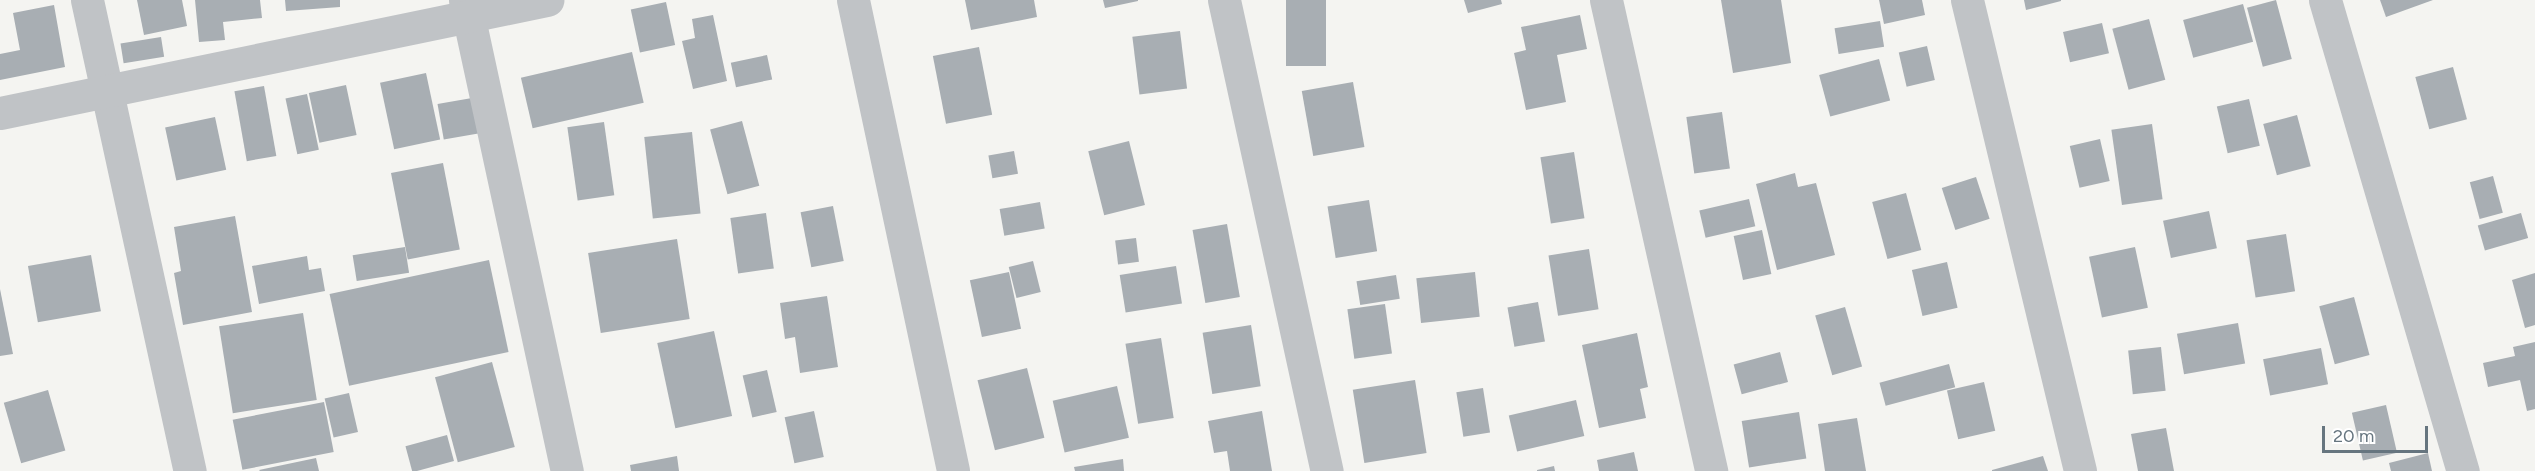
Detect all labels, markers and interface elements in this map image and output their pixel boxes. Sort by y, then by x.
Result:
scale bar [2325,414,2432,452]
text: 20 m [2333,425,2374,447]

